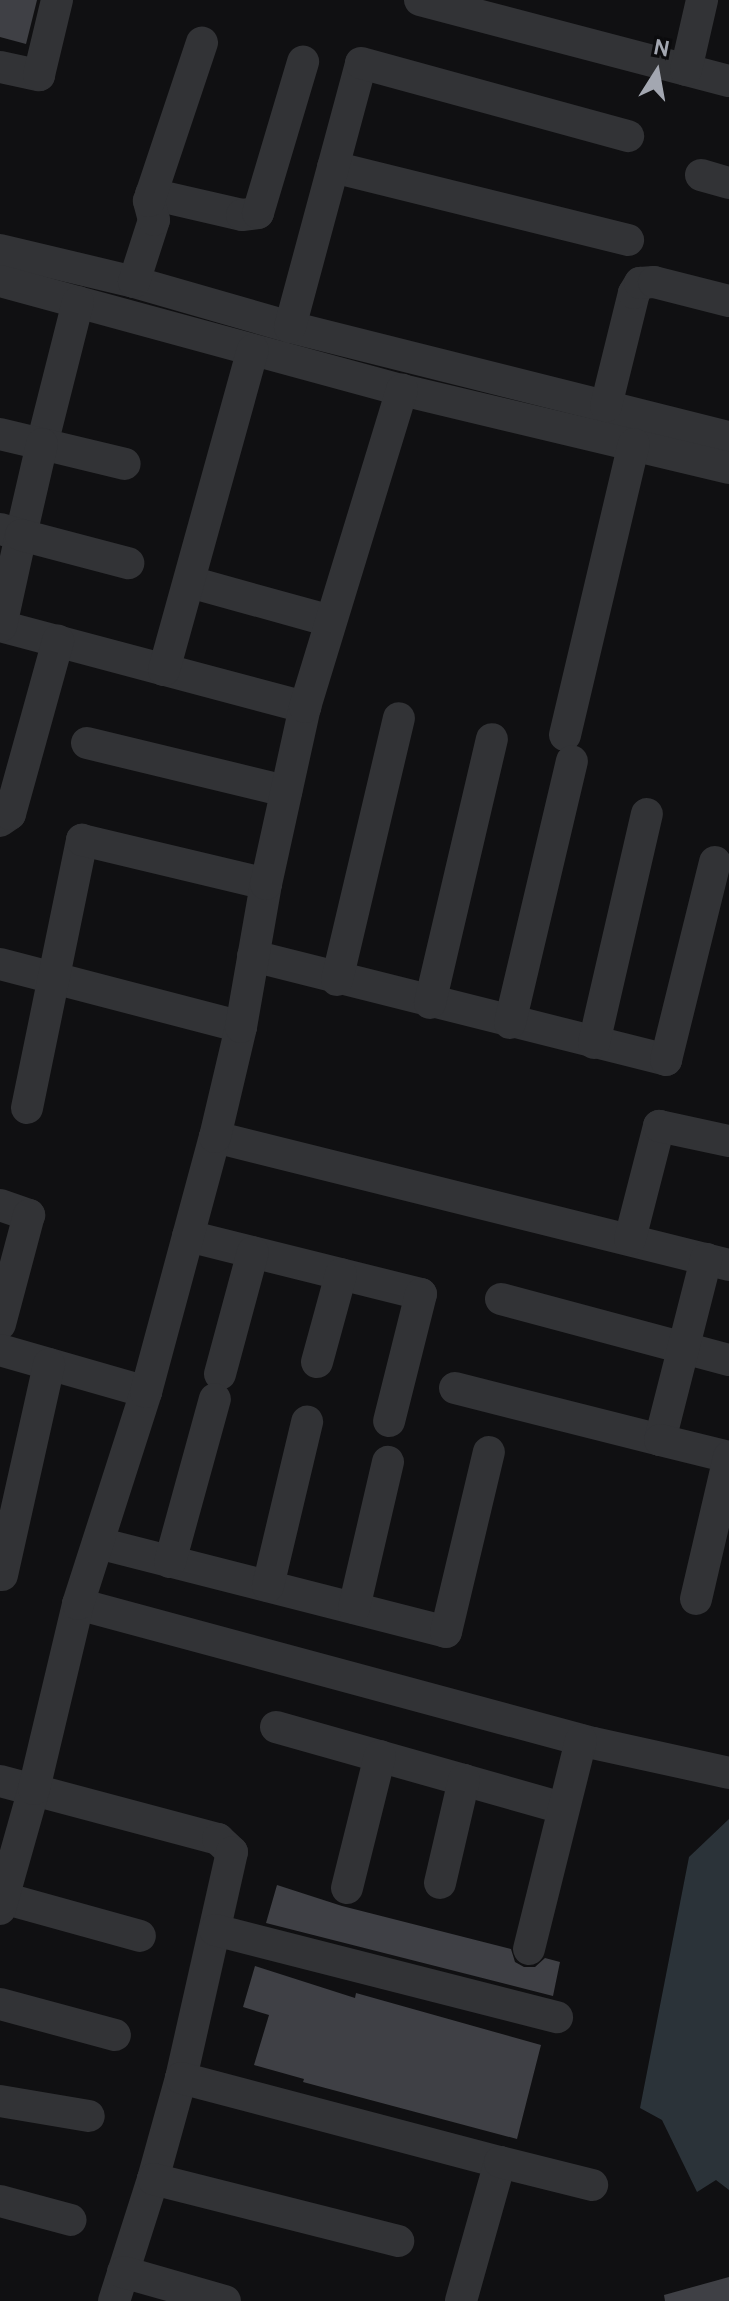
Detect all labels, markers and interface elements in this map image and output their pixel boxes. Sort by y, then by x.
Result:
north arrow [617,32,697,112]
text: N [651,33,672,63]

